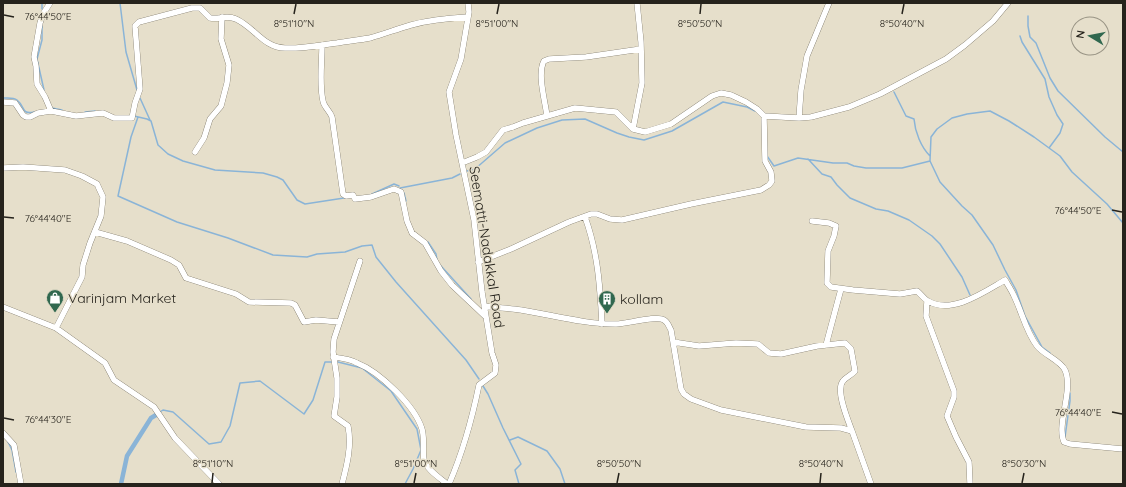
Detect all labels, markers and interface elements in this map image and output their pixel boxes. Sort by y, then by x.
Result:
text: 76°44'50"E [25,10,72,23]
north arrow [1070,16,1110,56]
text: 8°51'10"N [274,17,314,30]
text: 8°51'00"N [476,17,518,30]
text: 8°50'50"N [678,17,722,30]
text: 8°50'40"N [880,17,924,30]
text: N [1073,29,1088,39]
street label: Seematti-Nadakkal Road [465,165,509,329]
text: 76°44'50"E [1055,204,1102,217]
text: 76°44'40"E [25,212,72,225]
shop icon: Varinjam Market [45,288,65,313]
place label: Varinjam Market [68,289,176,307]
building icon: kollam [597,289,617,314]
place label: kollam [620,290,663,308]
text: 76°44'40"E [1055,406,1102,419]
text: 76°44'30"E [25,413,72,426]
text: 8°51'10"N [193,457,233,470]
text: 8°51'00"N [395,457,437,470]
text: 8°50'50"N [597,457,641,470]
text: 8°50'40"N [799,457,843,470]
text: 8°50'30"N [1002,457,1046,470]

